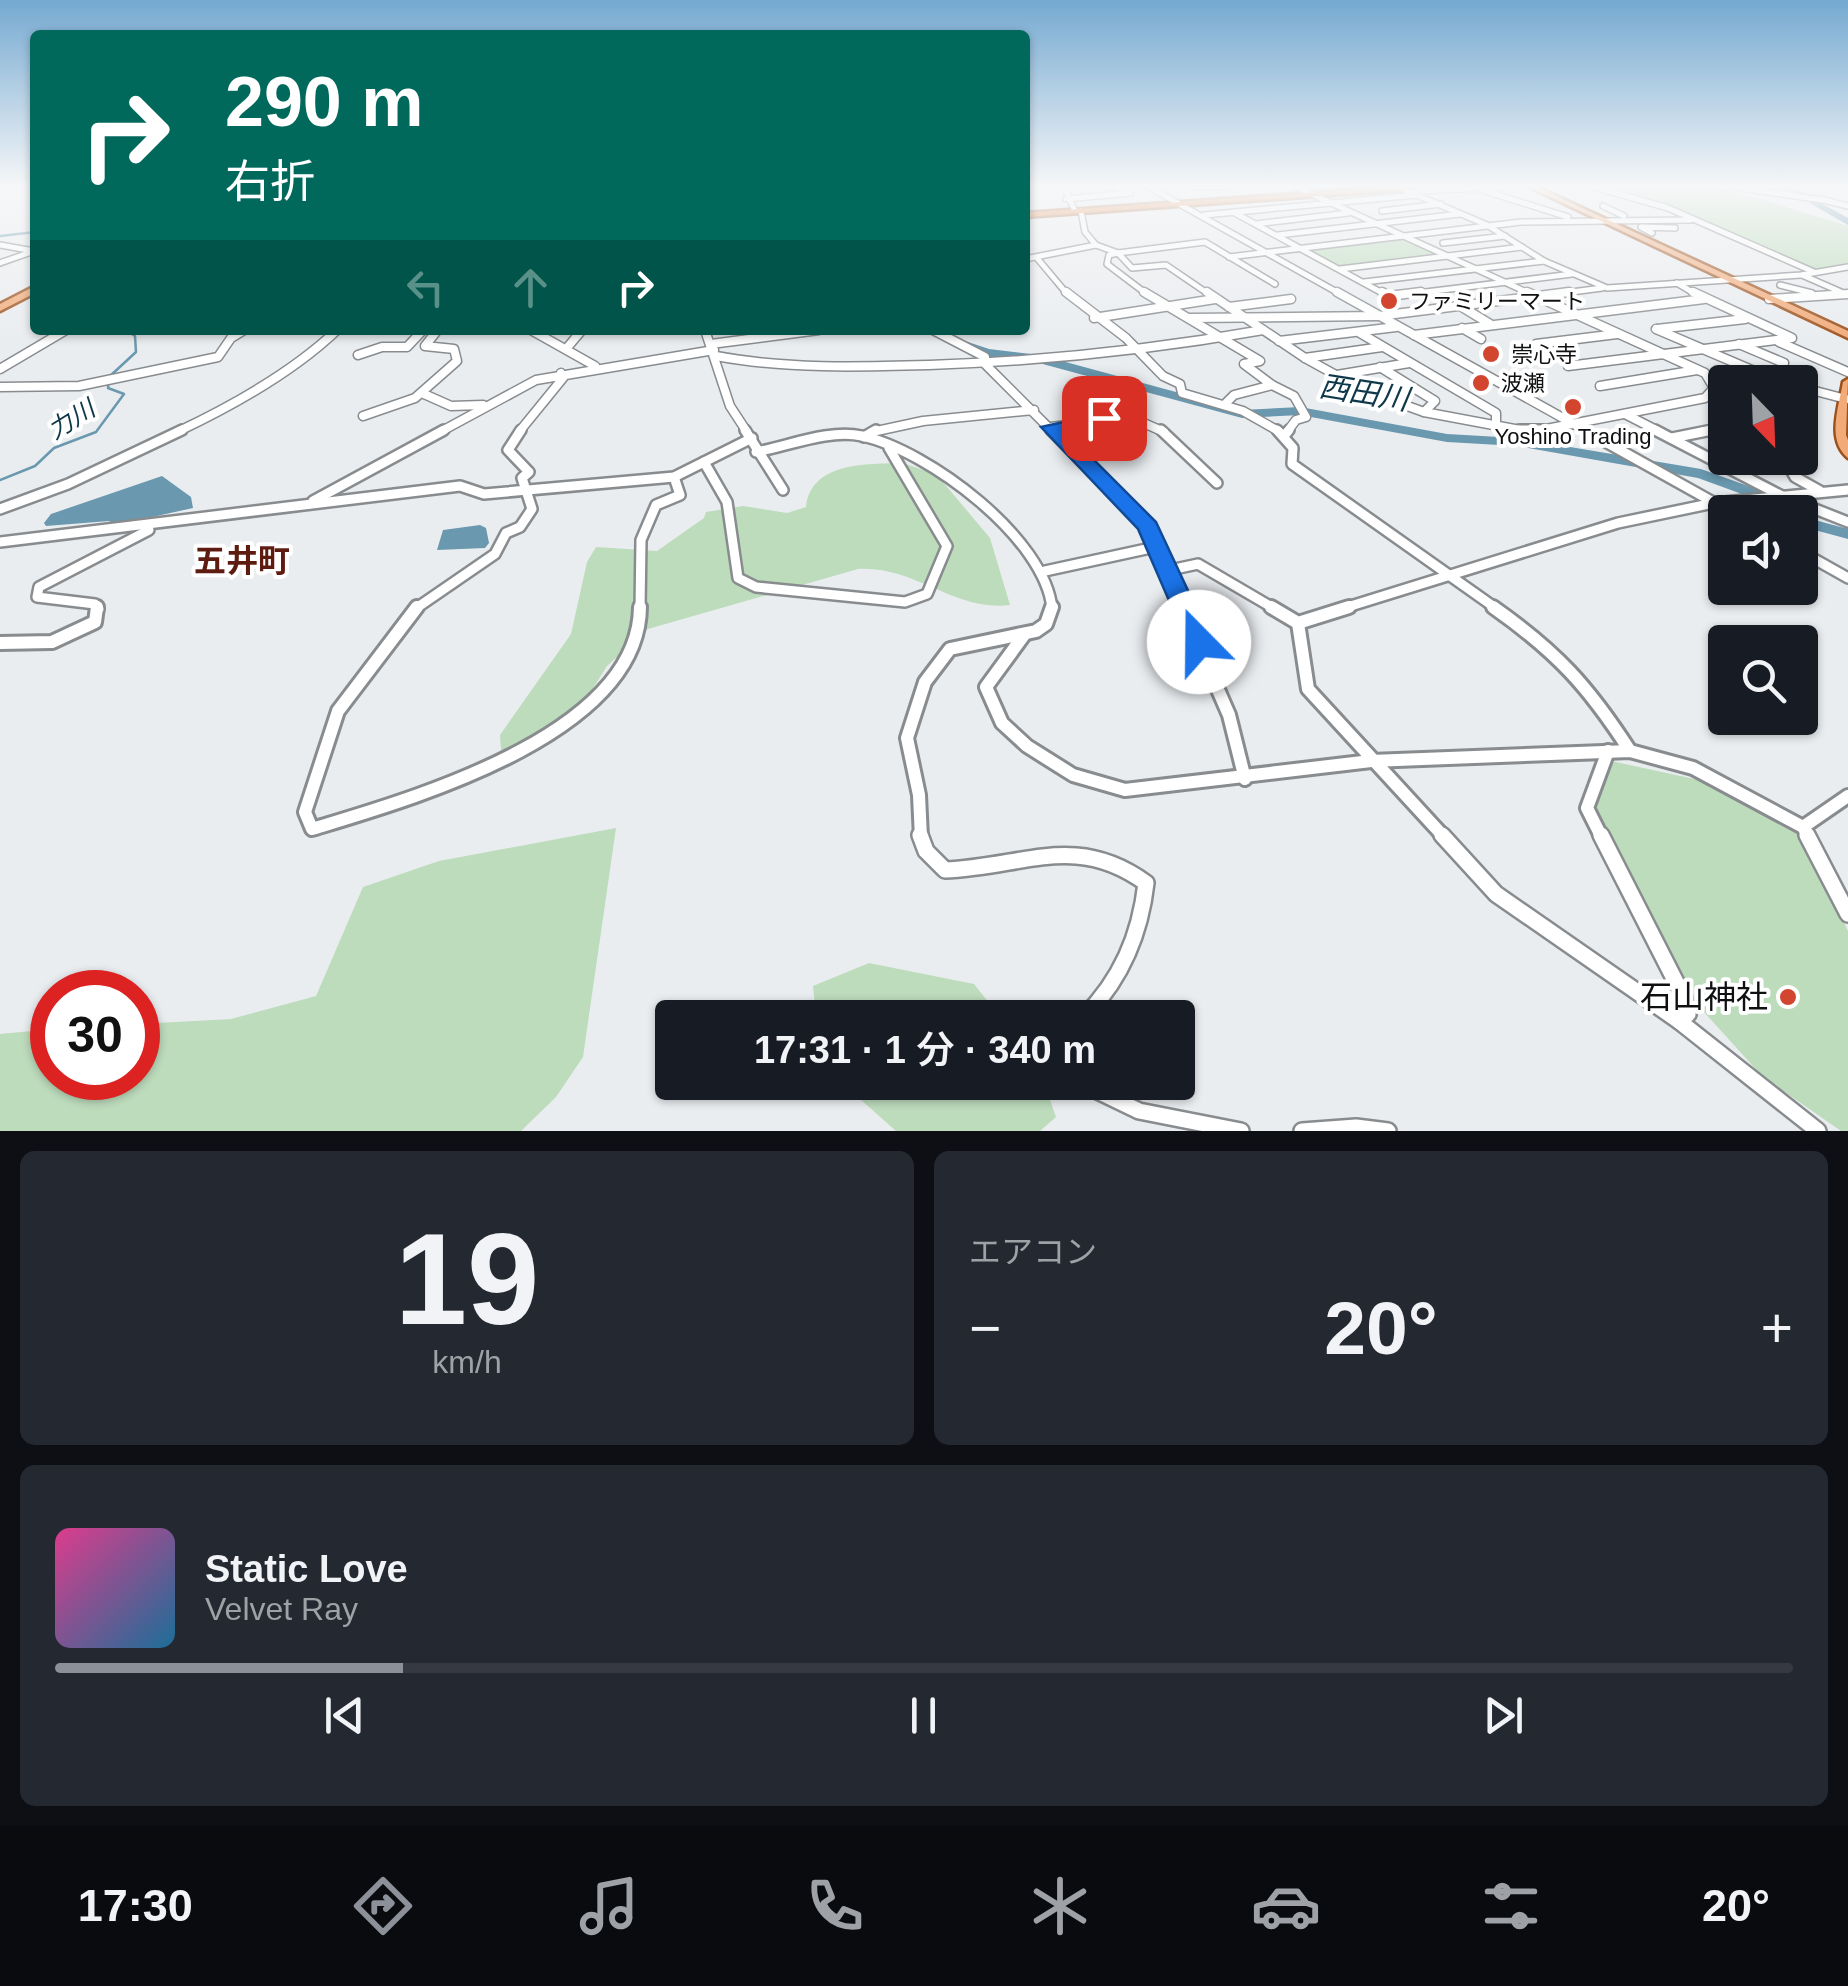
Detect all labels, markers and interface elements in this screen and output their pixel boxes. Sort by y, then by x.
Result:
text: 290 m [225,63,423,141]
icon: right [60,70,190,200]
text: 右折 [225,156,315,207]
icon: left [398,260,453,315]
icon: ahead [503,260,558,315]
icon: right [608,260,663,315]
place label: ファミリーマート [1409,289,1585,314]
marker: ファミリーマート [1378,290,1400,312]
place label: 崇心寺 [1511,342,1577,367]
marker: 崇心寺 [1480,343,1502,365]
north arrow [1708,365,1818,475]
map controls [1708,365,1818,735]
water label: 西田川 [1317,369,1414,416]
place label: 波瀬 [1501,371,1545,396]
marker: 波瀬 [1470,372,1492,394]
pin [1062,376,1147,461]
icon: arrive [1077,391,1132,446]
water label: 力川 [42,392,102,444]
marker: Yoshino Trading [1562,396,1584,418]
place label: Yoshino Trading [1495,424,1651,449]
button: sound [1708,495,1818,605]
district label: 五井町 [194,543,290,579]
position arrow [1147,590,1251,694]
button: search [1708,625,1818,735]
speed limit sign: 30 [30,970,160,1100]
place label: 石山神社 [1640,979,1768,1015]
marker: 石山神社 [1777,986,1799,1008]
text: 17:31 · 1 分 · 340 m [754,1029,1096,1071]
text: 19 [395,1206,539,1352]
text: エアコン [969,1234,1097,1270]
text: 20° [1324,1286,1438,1370]
text: − [969,1297,1001,1359]
text: + [1761,1297,1793,1359]
text: km/h [432,1344,502,1380]
text: Static Love [205,1548,408,1590]
text: Velvet Ray [205,1591,358,1627]
icon: previous [317,1688,372,1743]
icon: pause [896,1688,951,1743]
icon: next [1476,1688,1531,1743]
icon: directions [348,1871,418,1941]
icon: music [574,1871,644,1941]
icon: phone [800,1871,870,1941]
icon: climate [1025,1871,1095,1941]
icon: car [1251,1871,1321,1941]
icon: filters [1476,1871,1546,1941]
text: 17:30 [78,1880,193,1931]
text: 20° [1702,1880,1770,1931]

